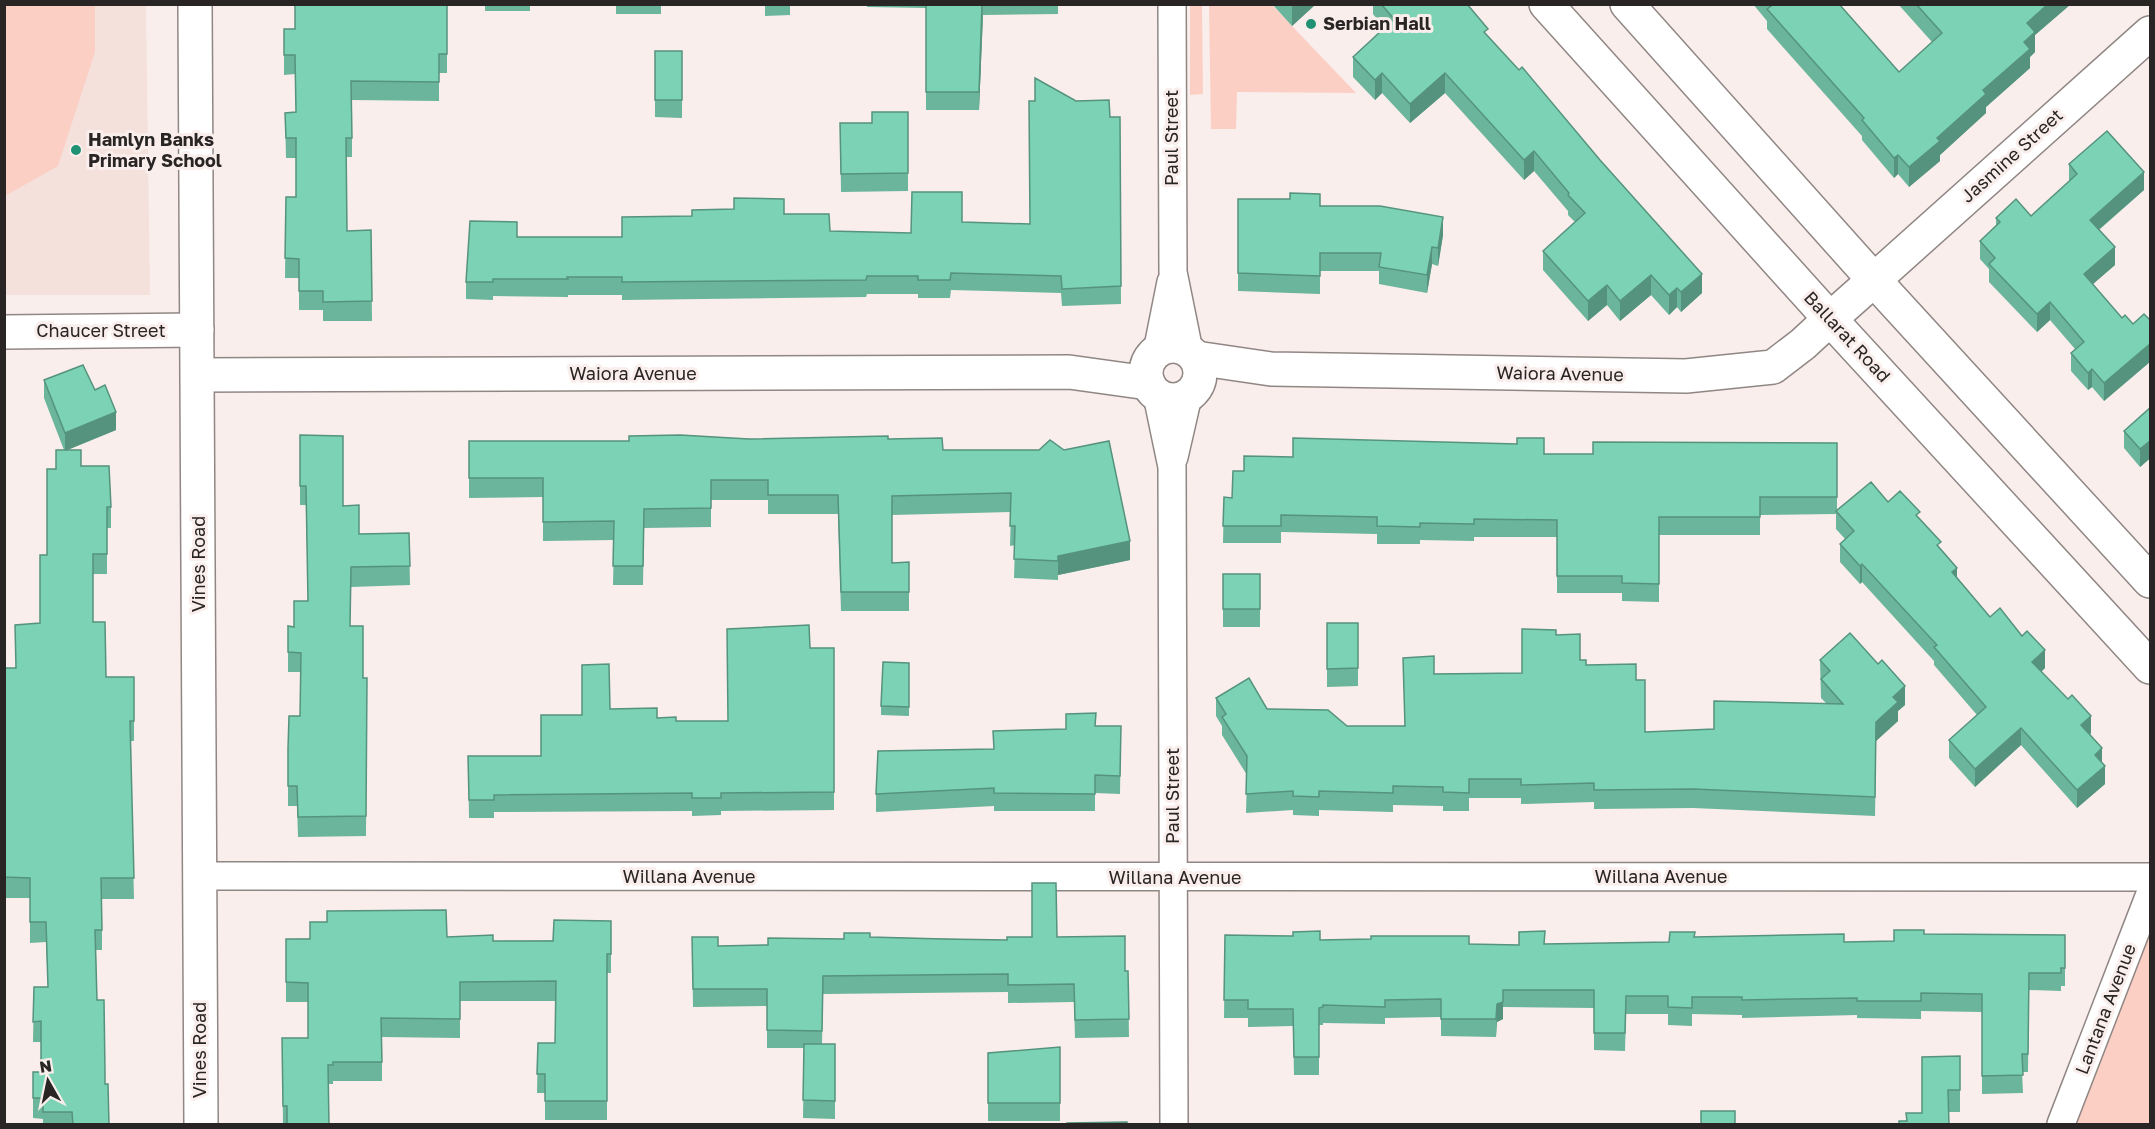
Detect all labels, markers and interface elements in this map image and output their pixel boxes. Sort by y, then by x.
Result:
place label: Serbian Hall [1323,12,1431,34]
marker: Serbian Hall [1304,17,1318,31]
street label: Paul Street [1160,90,1182,186]
street label: Jasmine Street [1956,104,2067,207]
place label: Hamlyn Banks Primary School [88,128,222,171]
marker: Hamlyn Banks Primary School [69,143,83,157]
street label: Ballarat Road [1800,286,1896,386]
street label: Chaucer Street [36,319,166,341]
street label: Waiora Avenue [1496,361,1624,385]
street label: Waiora Avenue [569,362,697,384]
street label: Vines Road [187,516,209,612]
street label: Paul Street [1161,748,1183,844]
street label: Willana Avenue [622,865,756,887]
street label: Willana Avenue [1594,865,1728,887]
street label: Willana Avenue [1108,866,1242,888]
street label: Lantana Avenue [2070,940,2140,1077]
street label: Vines Road [188,1002,210,1098]
north arrow [18,1051,78,1111]
text: N [38,1055,53,1077]

